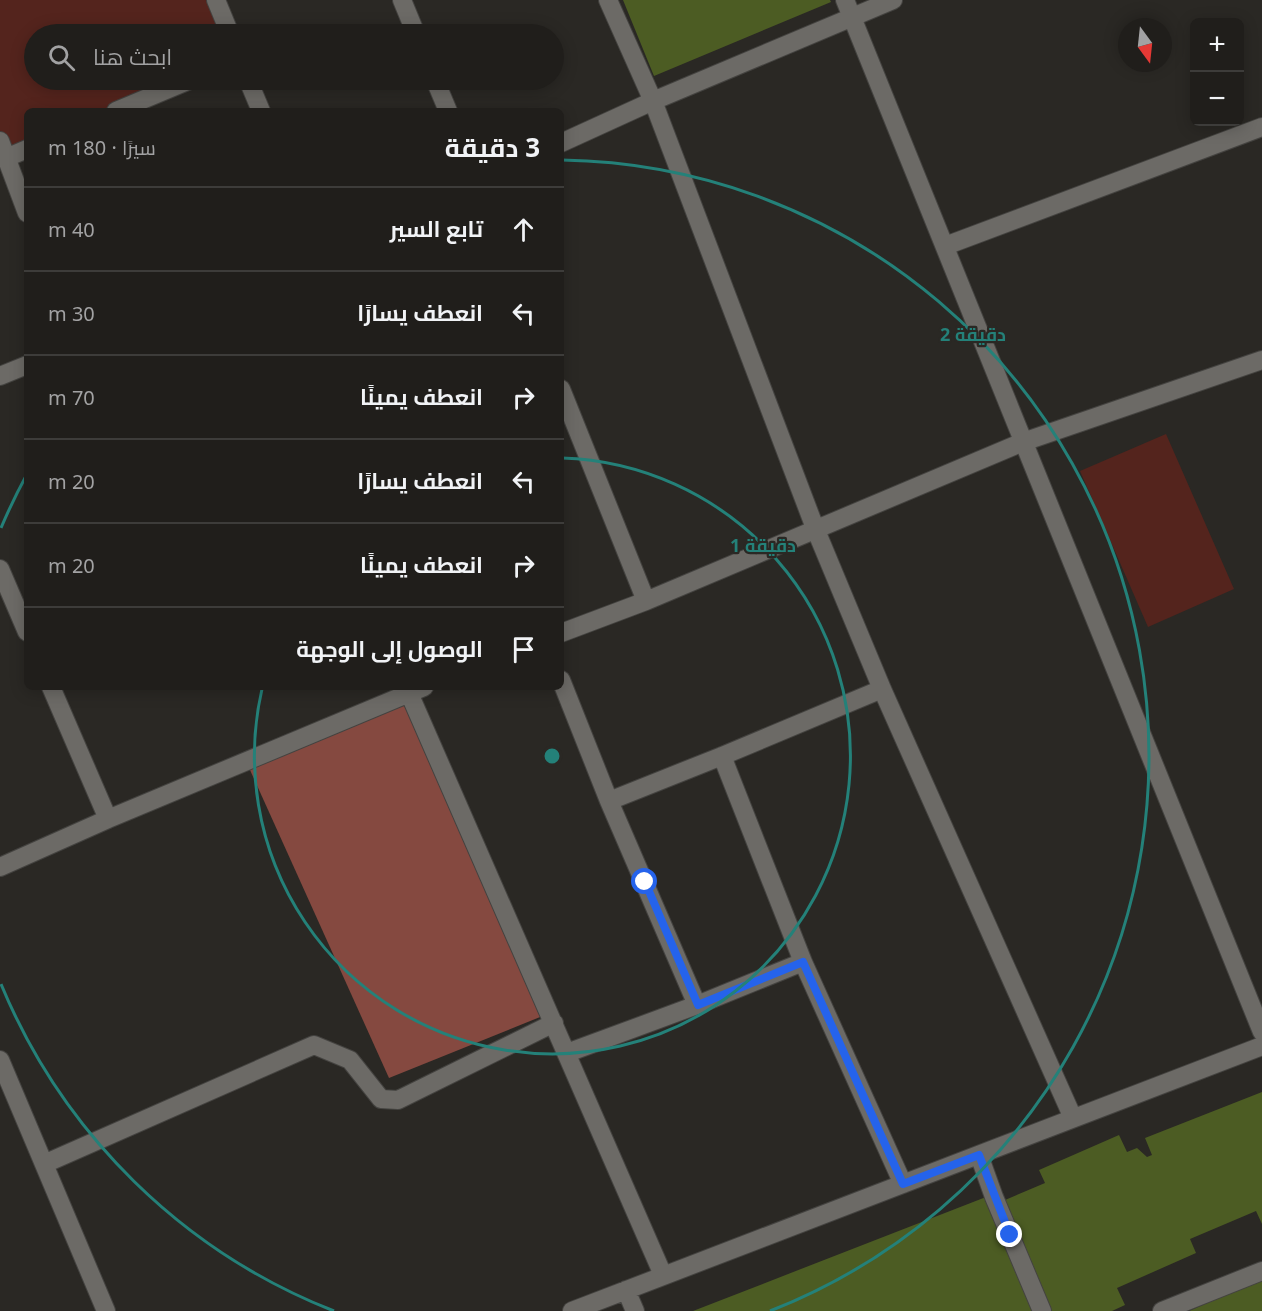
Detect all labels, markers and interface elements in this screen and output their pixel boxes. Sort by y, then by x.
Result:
north arrow [1118,18,1172,72]
map controls [1190,18,1244,126]
button: + [1190,18,1244,72]
search box [24,24,564,90]
icon: search [45,41,78,74]
text: ابحث هنا [93,41,172,71]
button: − [1190,72,1244,126]
text: 3 دقيقة [445,129,540,165]
text: سيرًا · 180 m [48,134,156,161]
text: تابع السير [390,213,483,243]
icon: ahead [507,213,540,246]
text: 40 m [48,216,95,243]
text: انعطف يسارًا [357,297,483,327]
icon: left [507,297,540,330]
text: 30 m [48,300,95,327]
text: 2 دقيقة [940,322,1006,346]
text: انعطف يمينًا [360,381,483,411]
icon: right [507,381,540,414]
text: 70 m [48,384,95,411]
text: انعطف يسارًا [357,465,483,495]
icon: left [507,465,540,498]
text: 20 m [48,468,95,495]
text: 1 دقيقة [730,533,796,557]
text: انعطف يمينًا [360,549,483,579]
icon: right [507,549,540,582]
text: 20 m [48,552,95,579]
text: الوصول إلى الوجهة [296,633,483,663]
icon: arrive [507,633,540,666]
centre of rings [542,746,562,766]
route start [631,868,657,894]
route end [996,1221,1022,1247]

